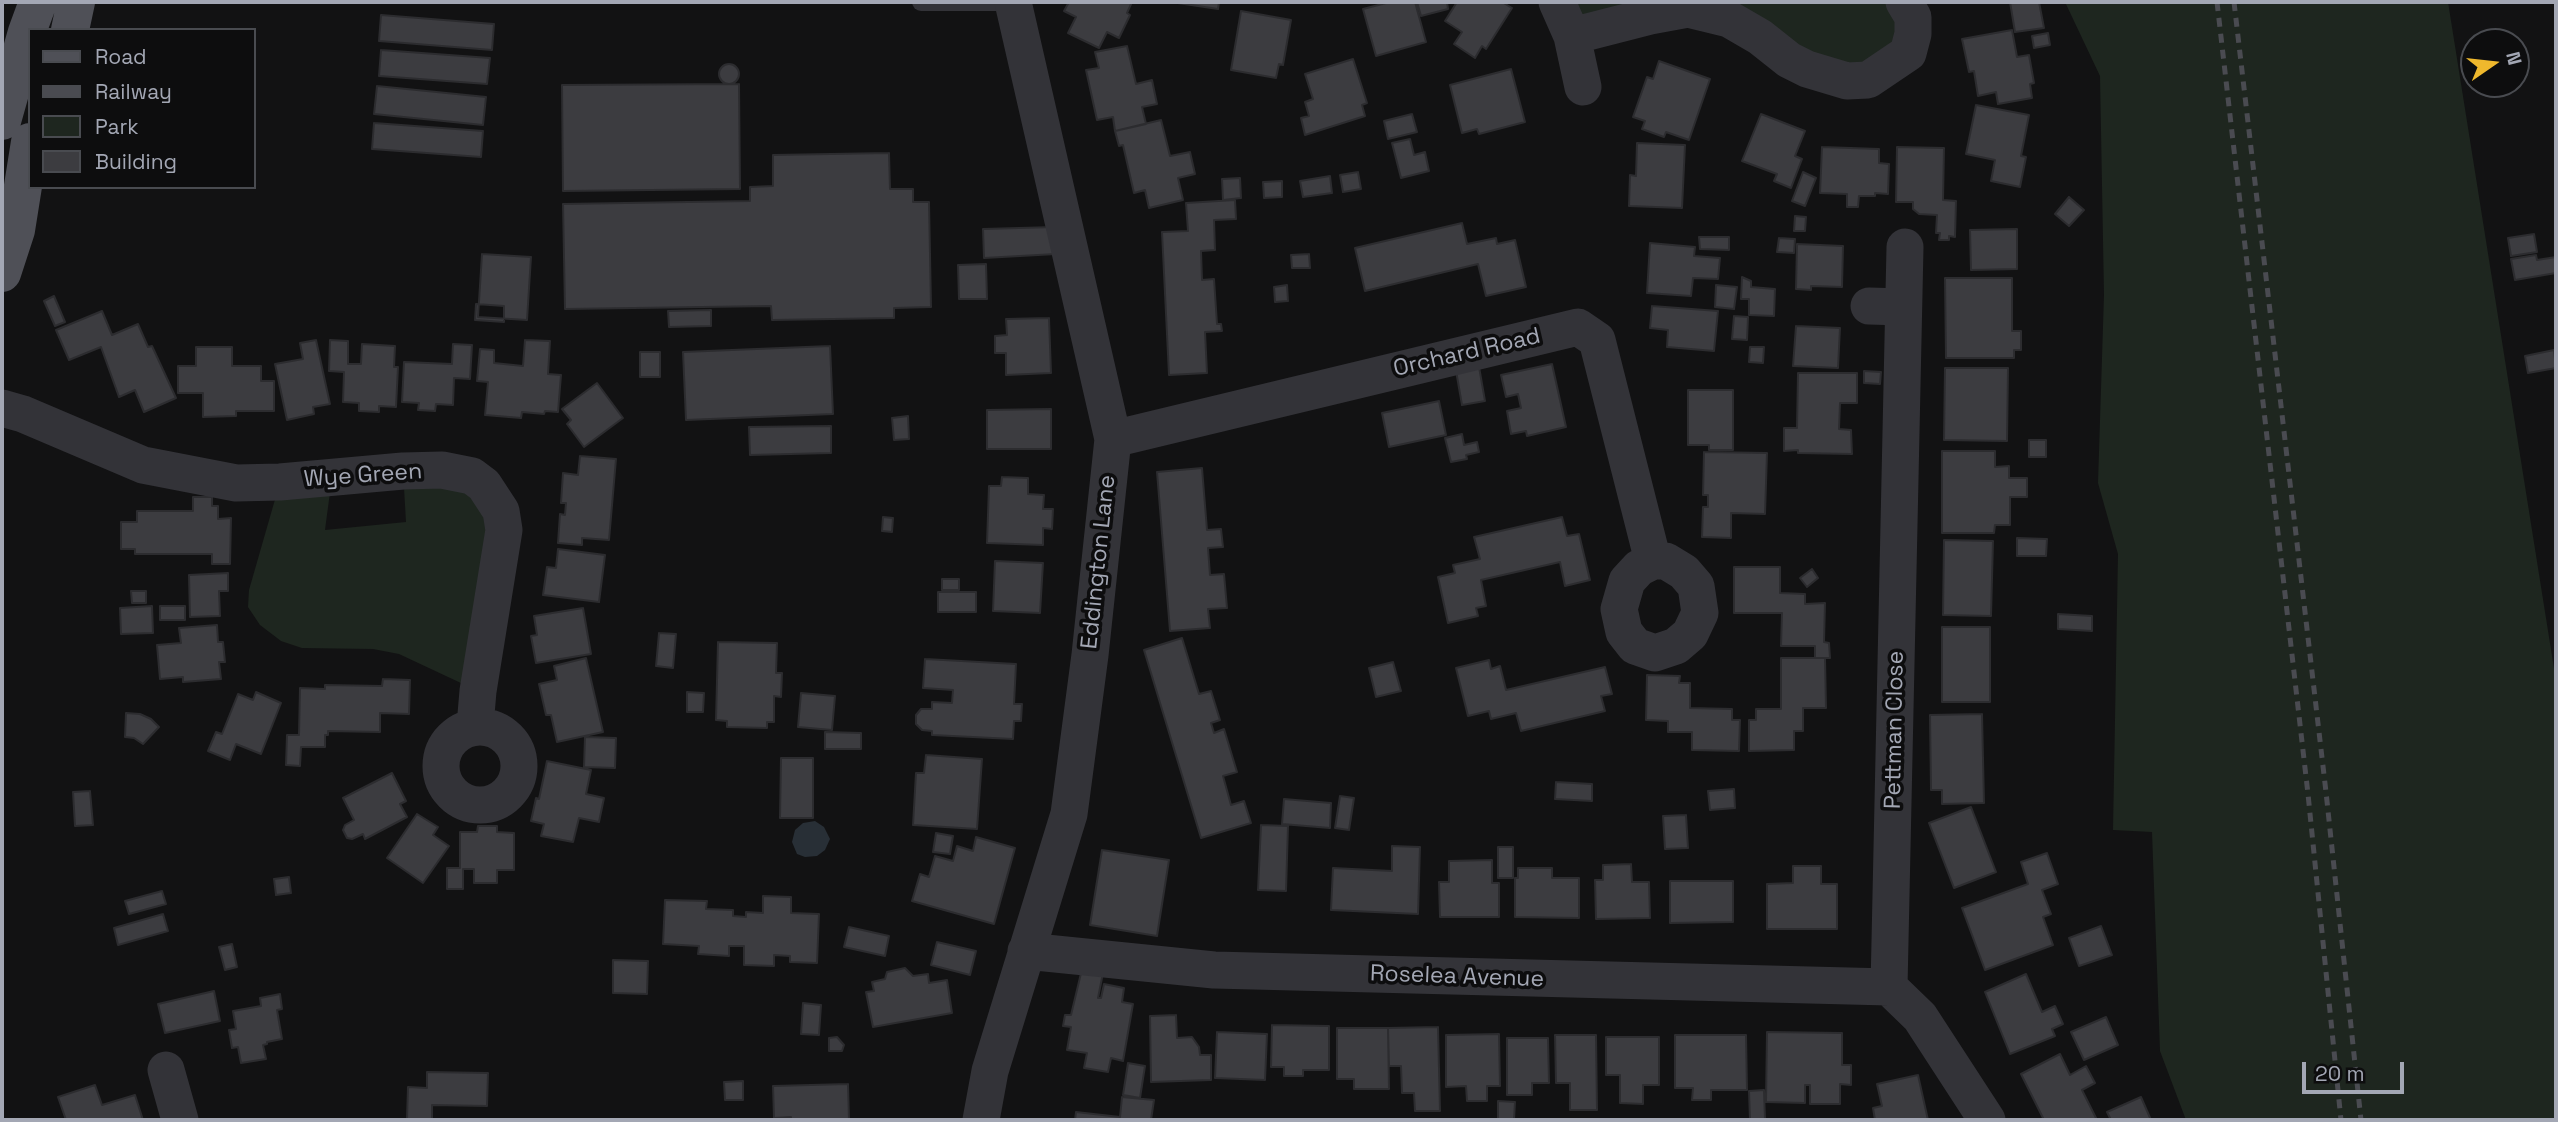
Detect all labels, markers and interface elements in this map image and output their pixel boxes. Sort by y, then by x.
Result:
legend [28,28,256,189]
north arrow [2460,28,2530,98]
text: Road [95,43,147,70]
text: N [2500,49,2528,67]
text: Railway [95,78,172,105]
text: Park [95,113,139,140]
text: Building [95,148,177,175]
street label: Orchard Road [1391,323,1543,383]
street label: Wye Green [303,458,423,494]
street label: Eddington Lane [1076,474,1122,650]
street label: Pettman Close [1880,651,1910,809]
street label: Roselea Avenue [1370,960,1544,994]
scale bar [2306,1048,2408,1092]
text: 20 m [2315,1060,2365,1087]

